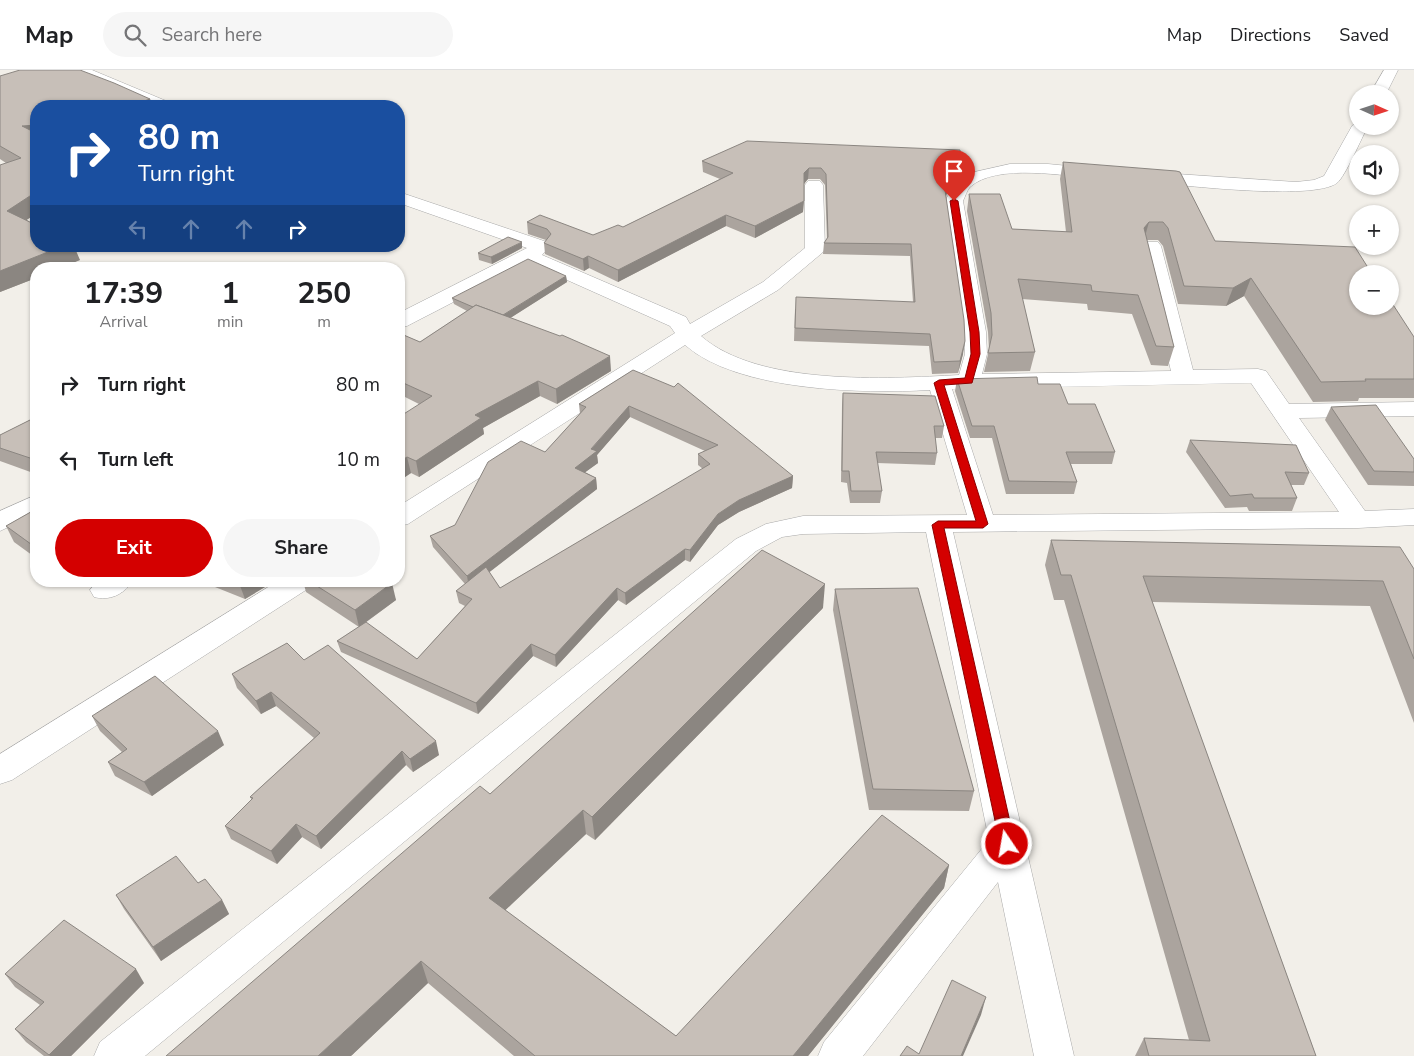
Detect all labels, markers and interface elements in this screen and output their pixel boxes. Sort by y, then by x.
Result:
search box [103,12,453,57]
text: Map [25,19,73,51]
icon: search [121,21,149,49]
text: Search here [161,22,262,48]
text: Map [1167,23,1202,47]
text: Directions [1230,23,1311,47]
text: Saved [1339,23,1389,47]
north arrow [1349,85,1399,135]
map controls [1349,85,1399,315]
text: 80 m [138,114,220,161]
icon: right [55,120,120,185]
button: sound [1349,145,1399,195]
pin [933,150,975,201]
icon: arrive [940,157,968,185]
text: Turn right [138,159,234,189]
button: + [1349,205,1399,255]
icon: left [124,215,152,243]
icon: ahead [177,215,205,243]
icon: ahead [230,215,258,243]
icon: right [283,215,311,243]
button: − [1349,265,1399,315]
text: 17:39 [84,273,163,314]
text: 1 [221,273,239,314]
text: 250 [297,273,351,314]
text: Arrival [99,311,148,333]
text: min [217,311,243,333]
text: m [317,311,331,333]
icon: right [55,371,83,399]
text: Turn right [98,372,185,398]
text: 80 m [336,372,380,398]
icon: left [55,446,83,474]
text: Turn left [98,447,173,473]
text: 10 m [336,447,380,473]
button: Exit [55,519,213,577]
button: Share [223,519,380,577]
position arrow [980,817,1032,869]

